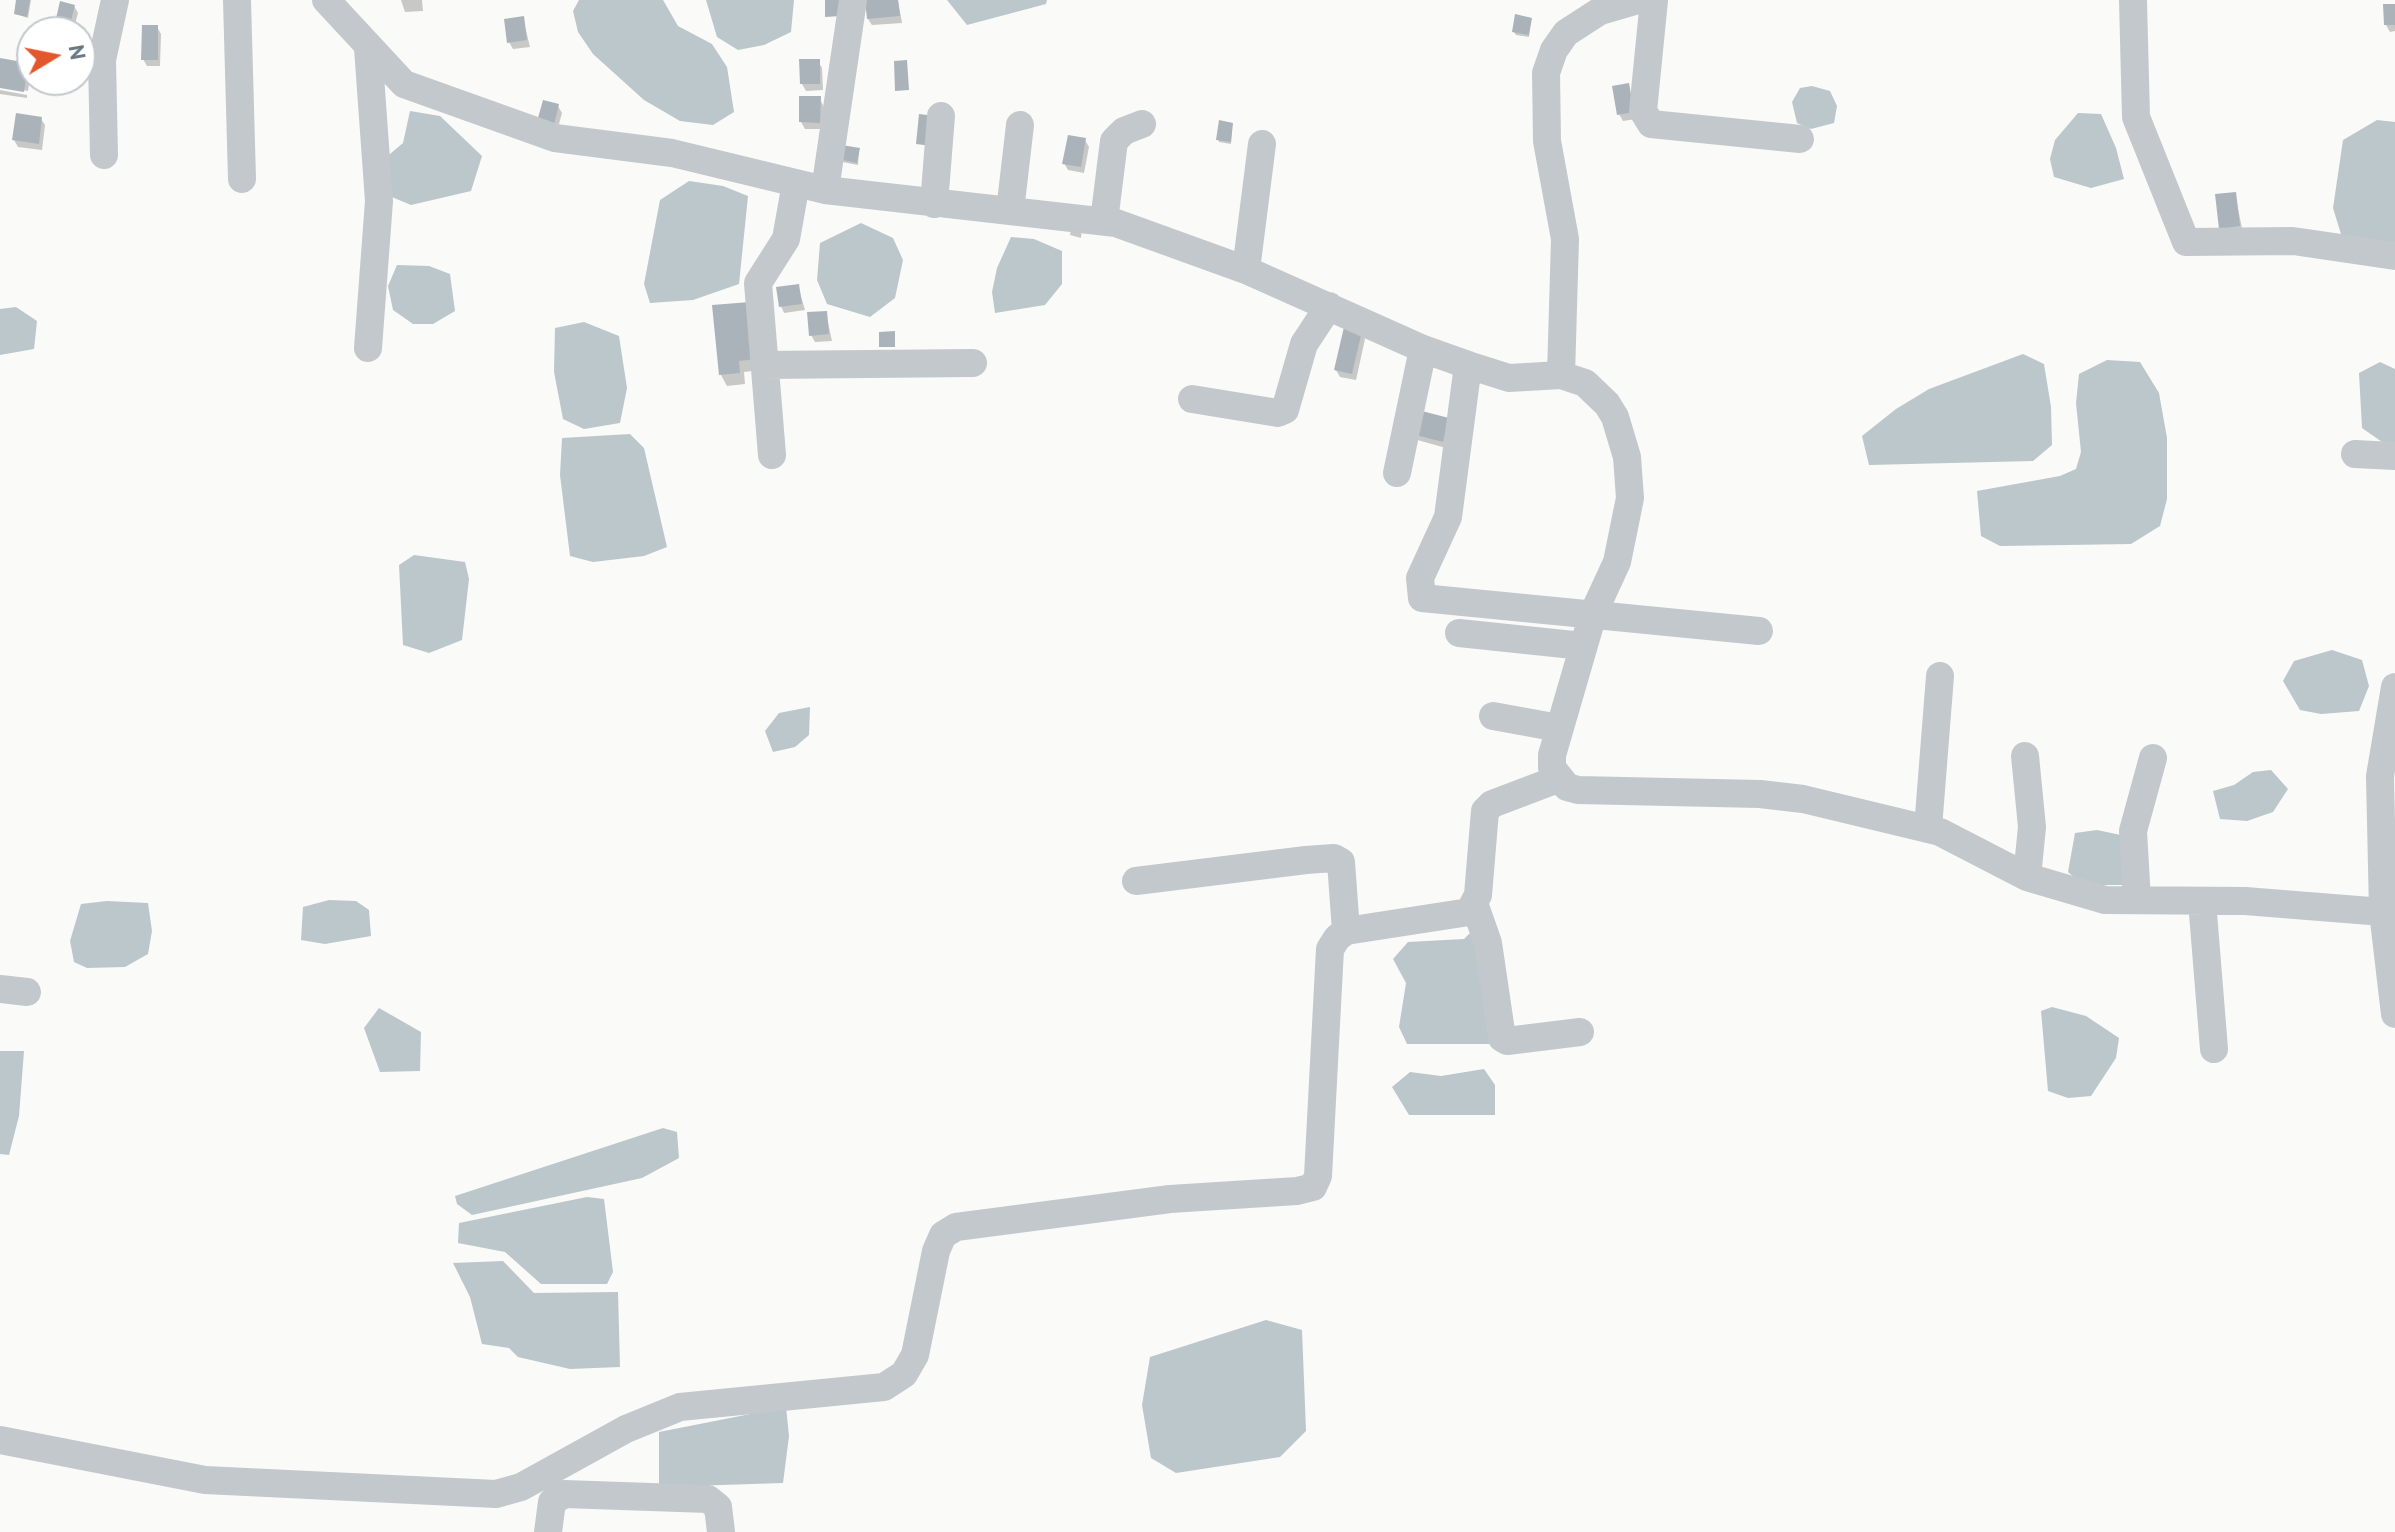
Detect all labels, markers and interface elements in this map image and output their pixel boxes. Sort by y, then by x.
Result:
north arrow [16,16,96,96]
text: N [63,43,93,62]

